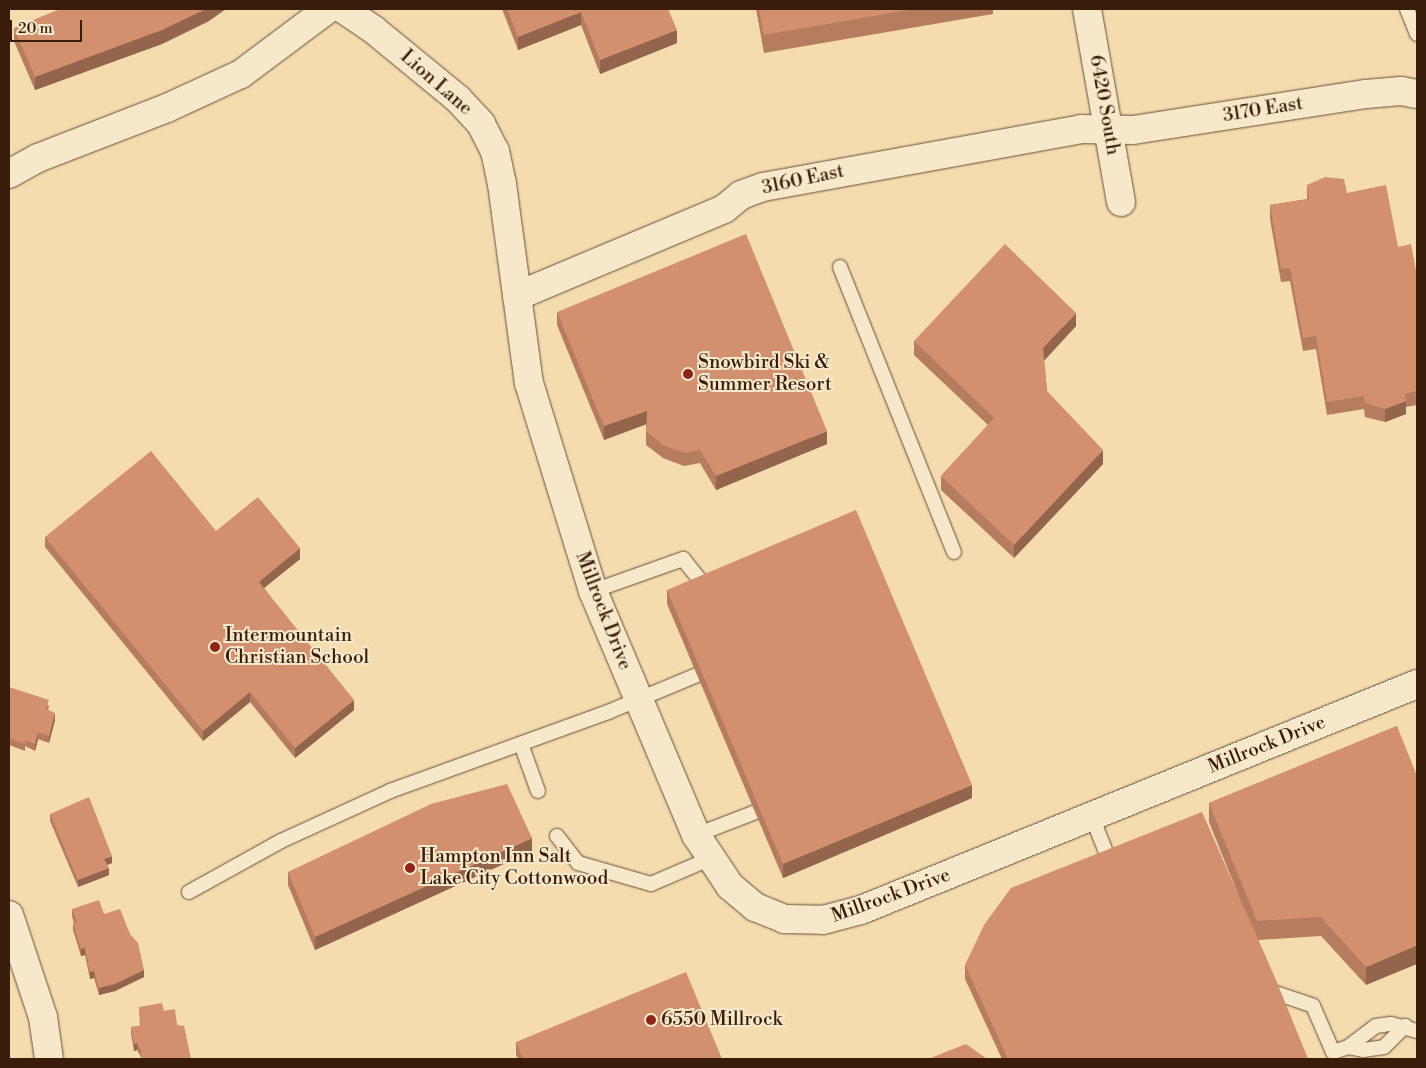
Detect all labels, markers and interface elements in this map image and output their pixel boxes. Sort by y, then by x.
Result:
scale bar [12,10,85,42]
text: 20 m [18,19,53,38]
street label: Lion Lane [395,46,477,120]
street label: 6420 South [1084,53,1124,157]
street label: 3170 East [1221,92,1305,128]
street label: 3160 East [760,160,846,200]
place label: Snowbird Ski & Summer Resort [698,352,832,396]
marker: Snowbird Ski & Summer Resort [682,368,694,380]
street label: Millrock Drive [570,549,636,673]
place label: Intermountain Christian School [225,625,369,669]
marker: Intermountain Christian School [209,641,221,653]
street label: Millrock Drive [1205,711,1329,779]
place label: Hampton Inn Salt Lake City Cottonwood [420,846,608,890]
marker: Hampton Inn Salt Lake City Cottonwood [404,862,416,874]
street label: Millrock Drive [828,864,954,928]
place label: 6550 Millrock [661,1009,782,1031]
marker: 6550 Millrock [645,1014,657,1026]

